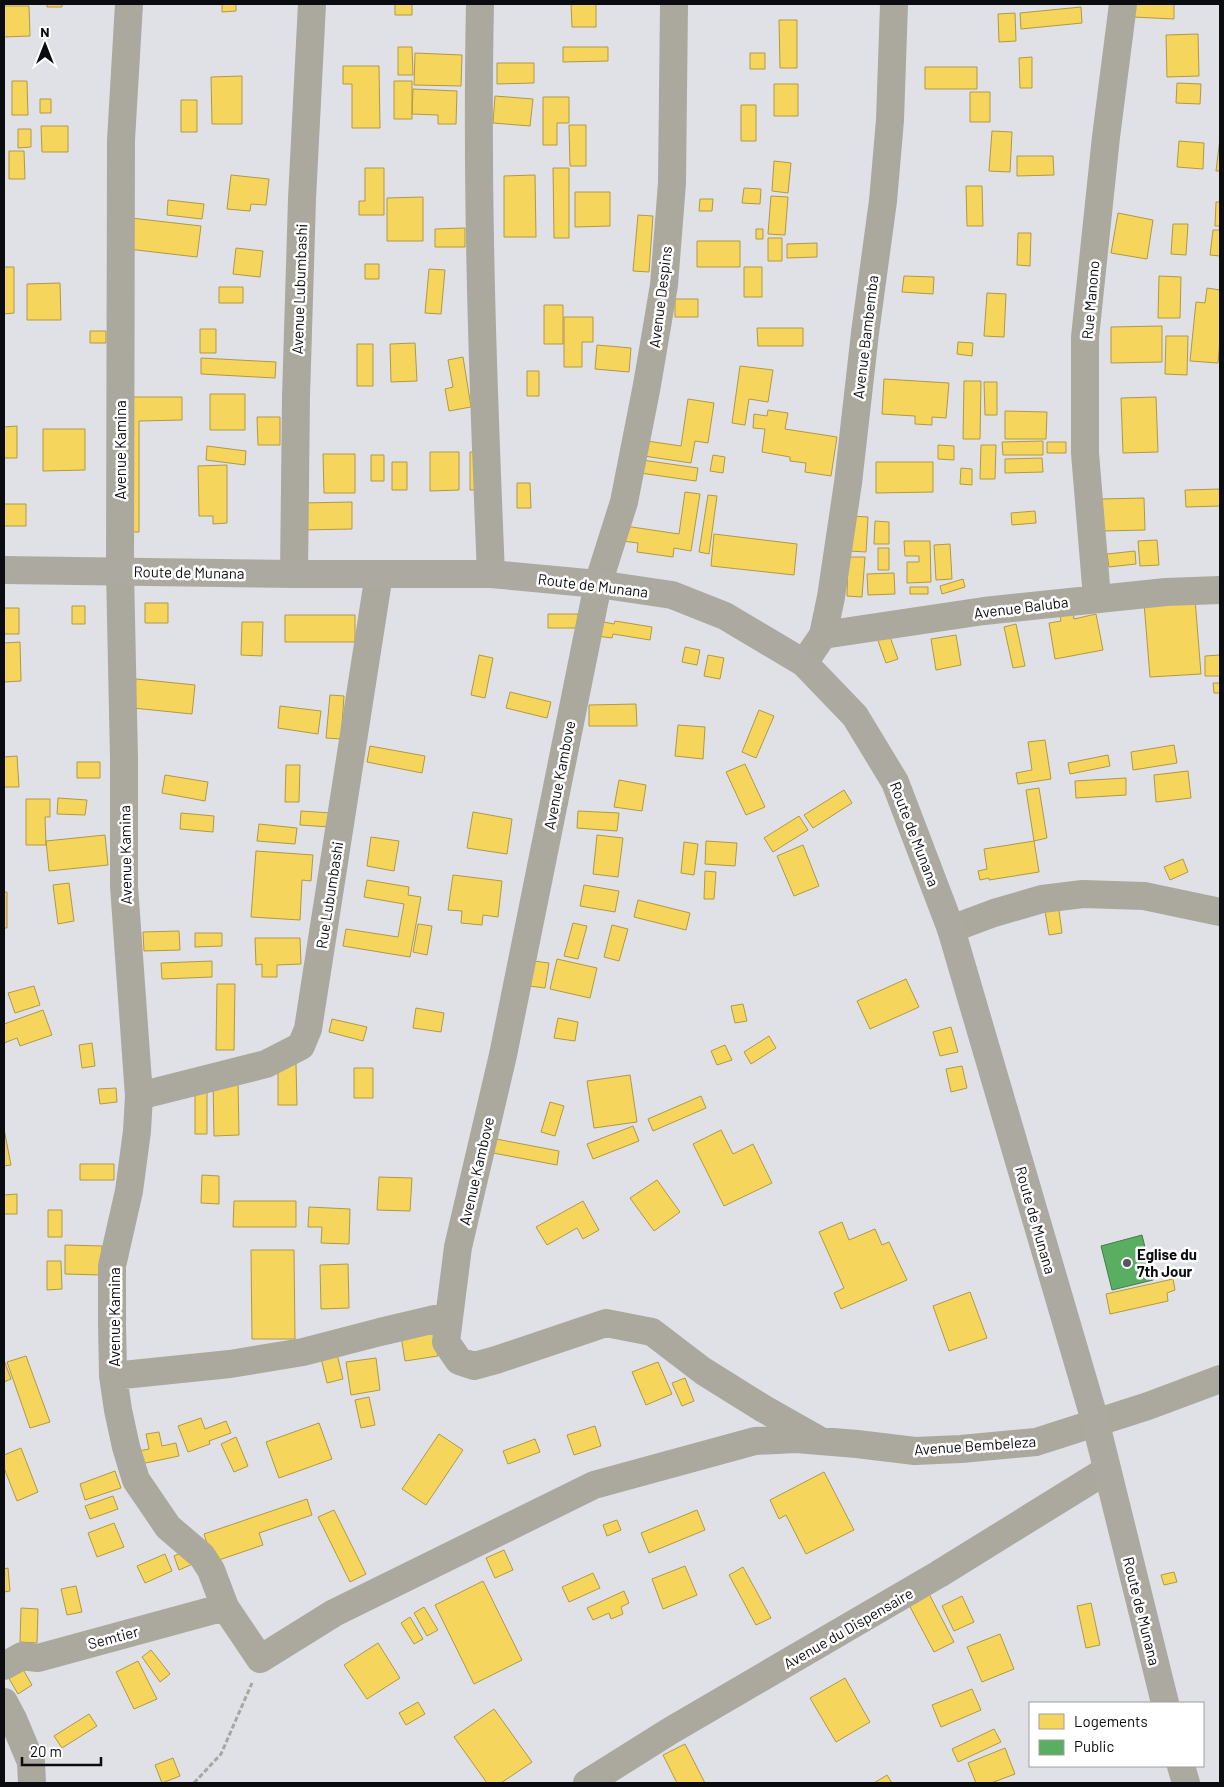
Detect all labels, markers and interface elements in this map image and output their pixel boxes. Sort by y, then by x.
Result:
north arrow [20,20,70,70]
text: N [40,23,50,40]
street label: Avenue Lubumbashi [288,223,310,355]
street label: Avenue Despins [645,245,675,349]
street label: Rue Manono [1078,260,1102,340]
street label: Avenue Bambemba [848,274,882,400]
street label: Avenue Kamina [111,400,129,500]
street label: Route de Munana [133,562,245,582]
street label: Route de Munana [537,569,649,601]
street label: Avenue Baluba [973,592,1069,622]
street label: Avenue Kambove [540,719,578,831]
street label: Route de Munana [887,779,943,889]
street label: Avenue Kamina [115,805,135,905]
street label: Rue Lubumbashi [312,840,346,950]
street label: Avenue Kambove [455,1115,497,1227]
street label: Route de Munana [1012,1164,1060,1276]
place label: Eglise du 7th Jour [1137,1245,1197,1280]
marker: Eglise du 7th Jour [1121,1257,1133,1269]
street label: Avenue Kamina [105,1267,123,1367]
street label: Avenue Bembeleza [913,1432,1037,1458]
street label: Route de Munana [1120,1555,1164,1667]
street label: Avenue du Dispensaire [780,1584,916,1672]
street label: Semtier [86,1621,141,1652]
legend [1029,1702,1204,1767]
text: Logements [1074,1712,1148,1730]
scale bar [22,1734,101,1766]
text: Public [1074,1737,1114,1755]
text: 20 m [30,1742,62,1760]

